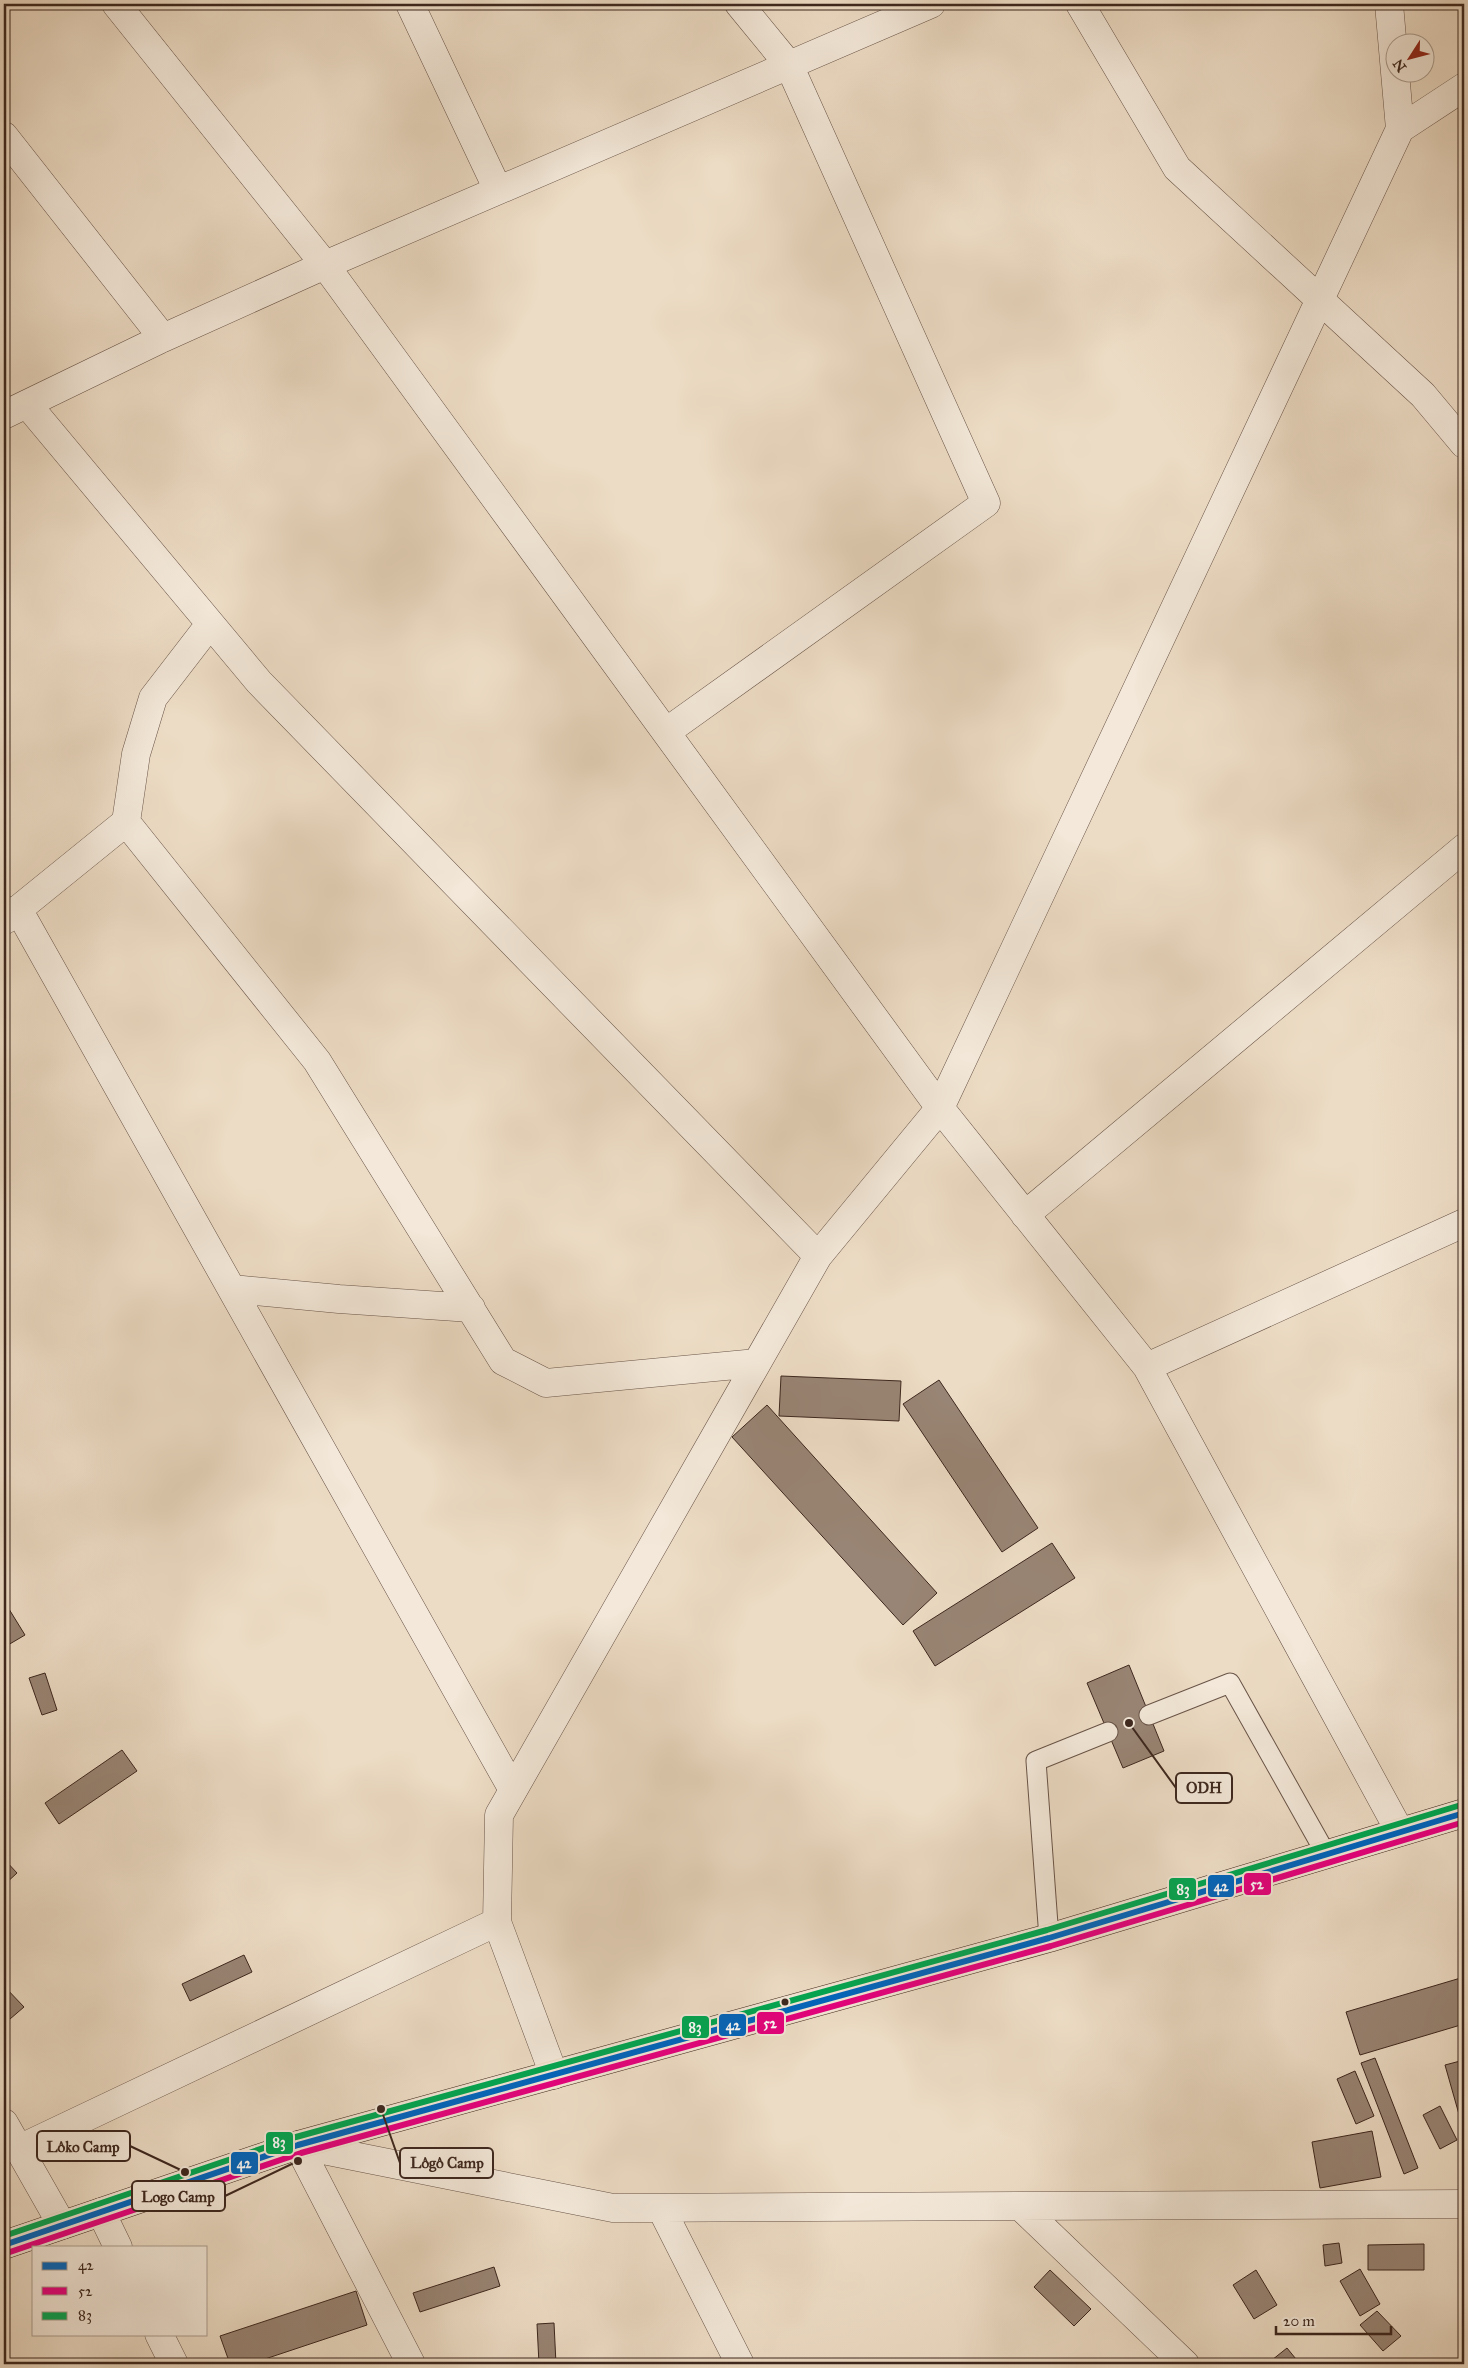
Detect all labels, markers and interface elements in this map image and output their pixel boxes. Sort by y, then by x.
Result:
north arrow [1386,32,1436,82]
text: N [1389,55,1410,75]
callout: ODH [1176,1773,1232,1803]
text: ODH [1186,1779,1222,1797]
line badge: 52 [1243,1872,1272,1896]
line badge: 42 [1207,1874,1235,1898]
text: 52 [1250,1876,1265,1893]
line badge: 83 [1168,1877,1197,1901]
text: 42 [1214,1878,1229,1896]
text: 83 [1176,1881,1190,1899]
unlabelled marker [780,1997,790,2007]
line badge: 52 [756,2011,785,2035]
line badge: 42 [718,2013,747,2037]
line badge: 83 [681,2015,710,2039]
text: 52 [763,2015,778,2032]
text: 42 [726,2017,741,2035]
text: 83 [688,2019,702,2037]
callout: Lôko Camp [37,2131,130,2161]
line badge: 83 [265,2131,294,2155]
text: 83 [272,2134,286,2152]
text: Lôko Camp [46,2138,120,2157]
callout: Lôgô Camp [400,2148,493,2178]
line badge: 42 [230,2151,259,2175]
text: Lôgô Camp [410,2154,484,2173]
text: 42 [237,2155,252,2173]
callout: Logo Camp [132,2181,225,2211]
text: Logo Camp [141,2188,215,2207]
legend [32,2246,208,2336]
text: 42 [78,2256,94,2274]
text: 52 [78,2282,93,2300]
scale bar [1276,2303,1390,2335]
text: 83 [78,2306,92,2324]
text: 20 m [1283,2312,1315,2330]

